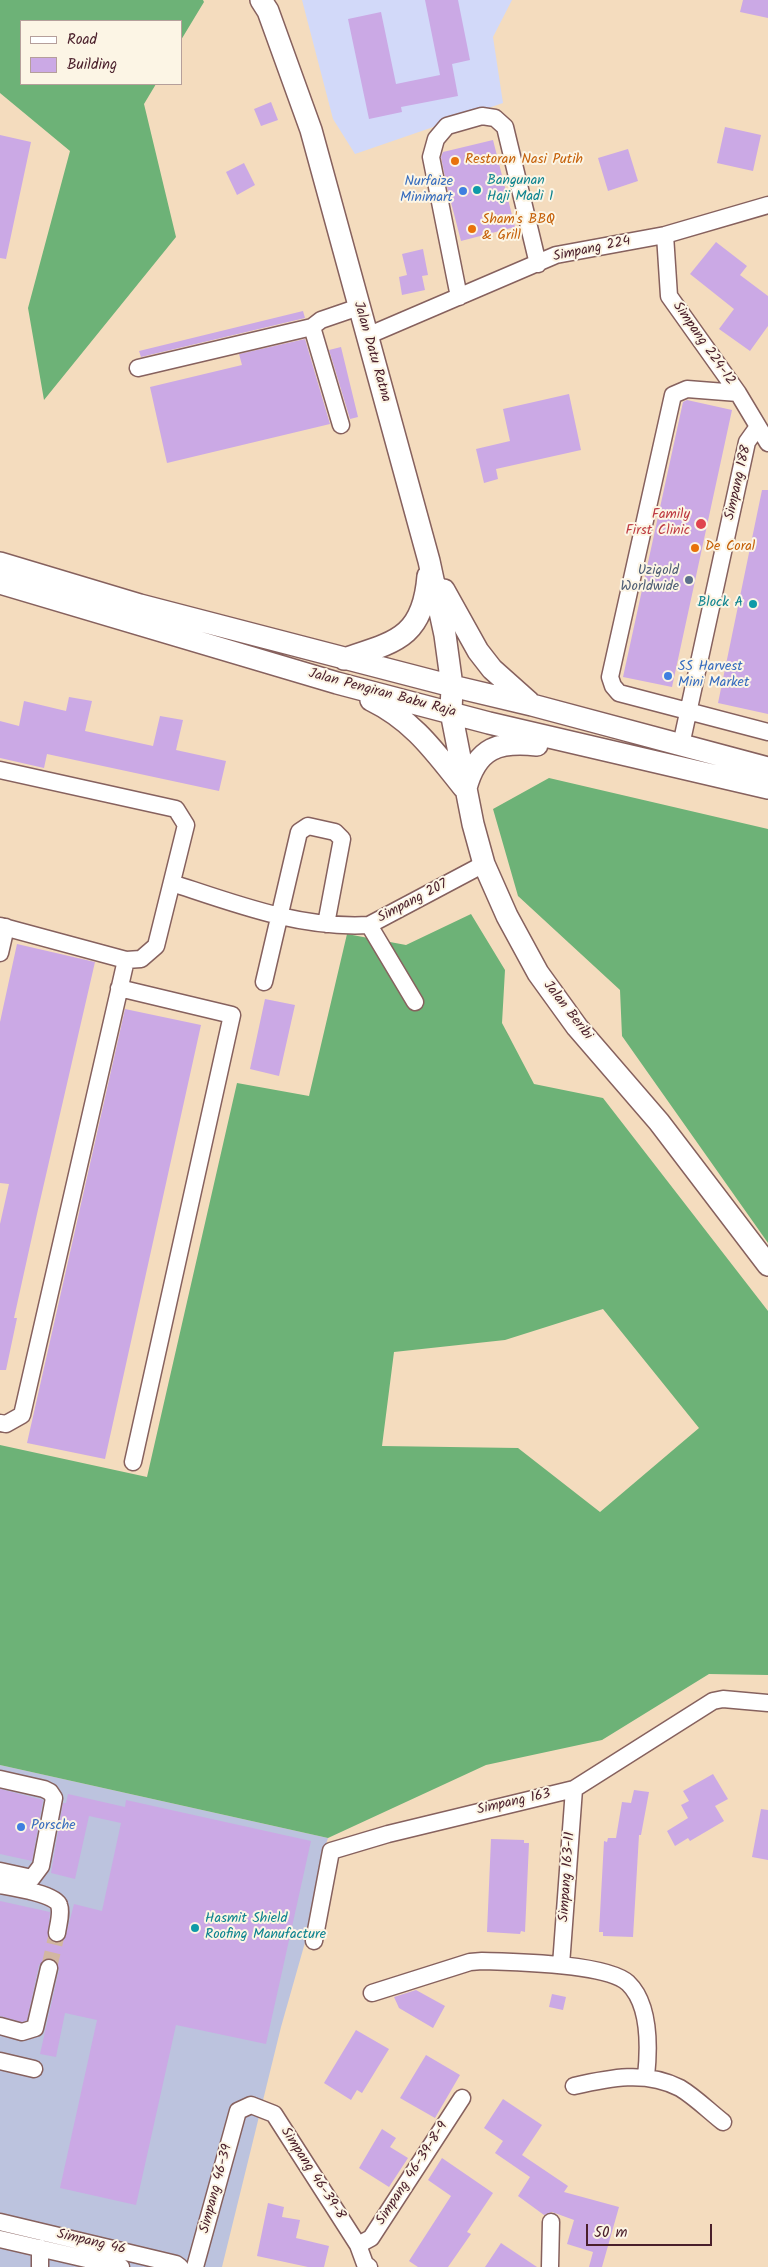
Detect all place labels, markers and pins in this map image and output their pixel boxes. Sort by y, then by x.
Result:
place label: Restoran Nasi Putih [465,153,583,169]
marker: Restoran Nasi Putih [449,155,461,167]
place label: Bangunan Haji Madi 1 [487,174,553,206]
place label: Nurfaize Minimart [400,175,453,208]
marker: Bangunan Haji Madi 1 [471,184,483,196]
marker: Nurfaize Minimart [457,185,469,197]
place label: Sham's BBQ & Grill [482,213,555,246]
marker: Sham's BBQ & Grill [466,223,478,235]
place label: Family First Clinic [626,508,690,540]
marker: Family First Clinic [694,517,708,531]
place label: De Coral [705,540,755,556]
marker: De Coral [689,542,701,554]
place label: Uzigold Worldwide [621,564,679,596]
marker: Uzigold Worldwide [683,574,695,586]
place label: Block A [697,596,743,612]
marker: Block A [747,598,759,610]
place label: SS Harvest Mini Market [678,660,749,692]
marker: SS Harvest Mini Market [662,670,674,682]
place label: Porsche [31,1819,76,1835]
marker: Porsche [15,1821,27,1833]
place label: Hasmit Shield Roofing Manufacture [205,1912,326,1944]
marker: Hasmit Shield Roofing Manufacture [189,1922,201,1934]

